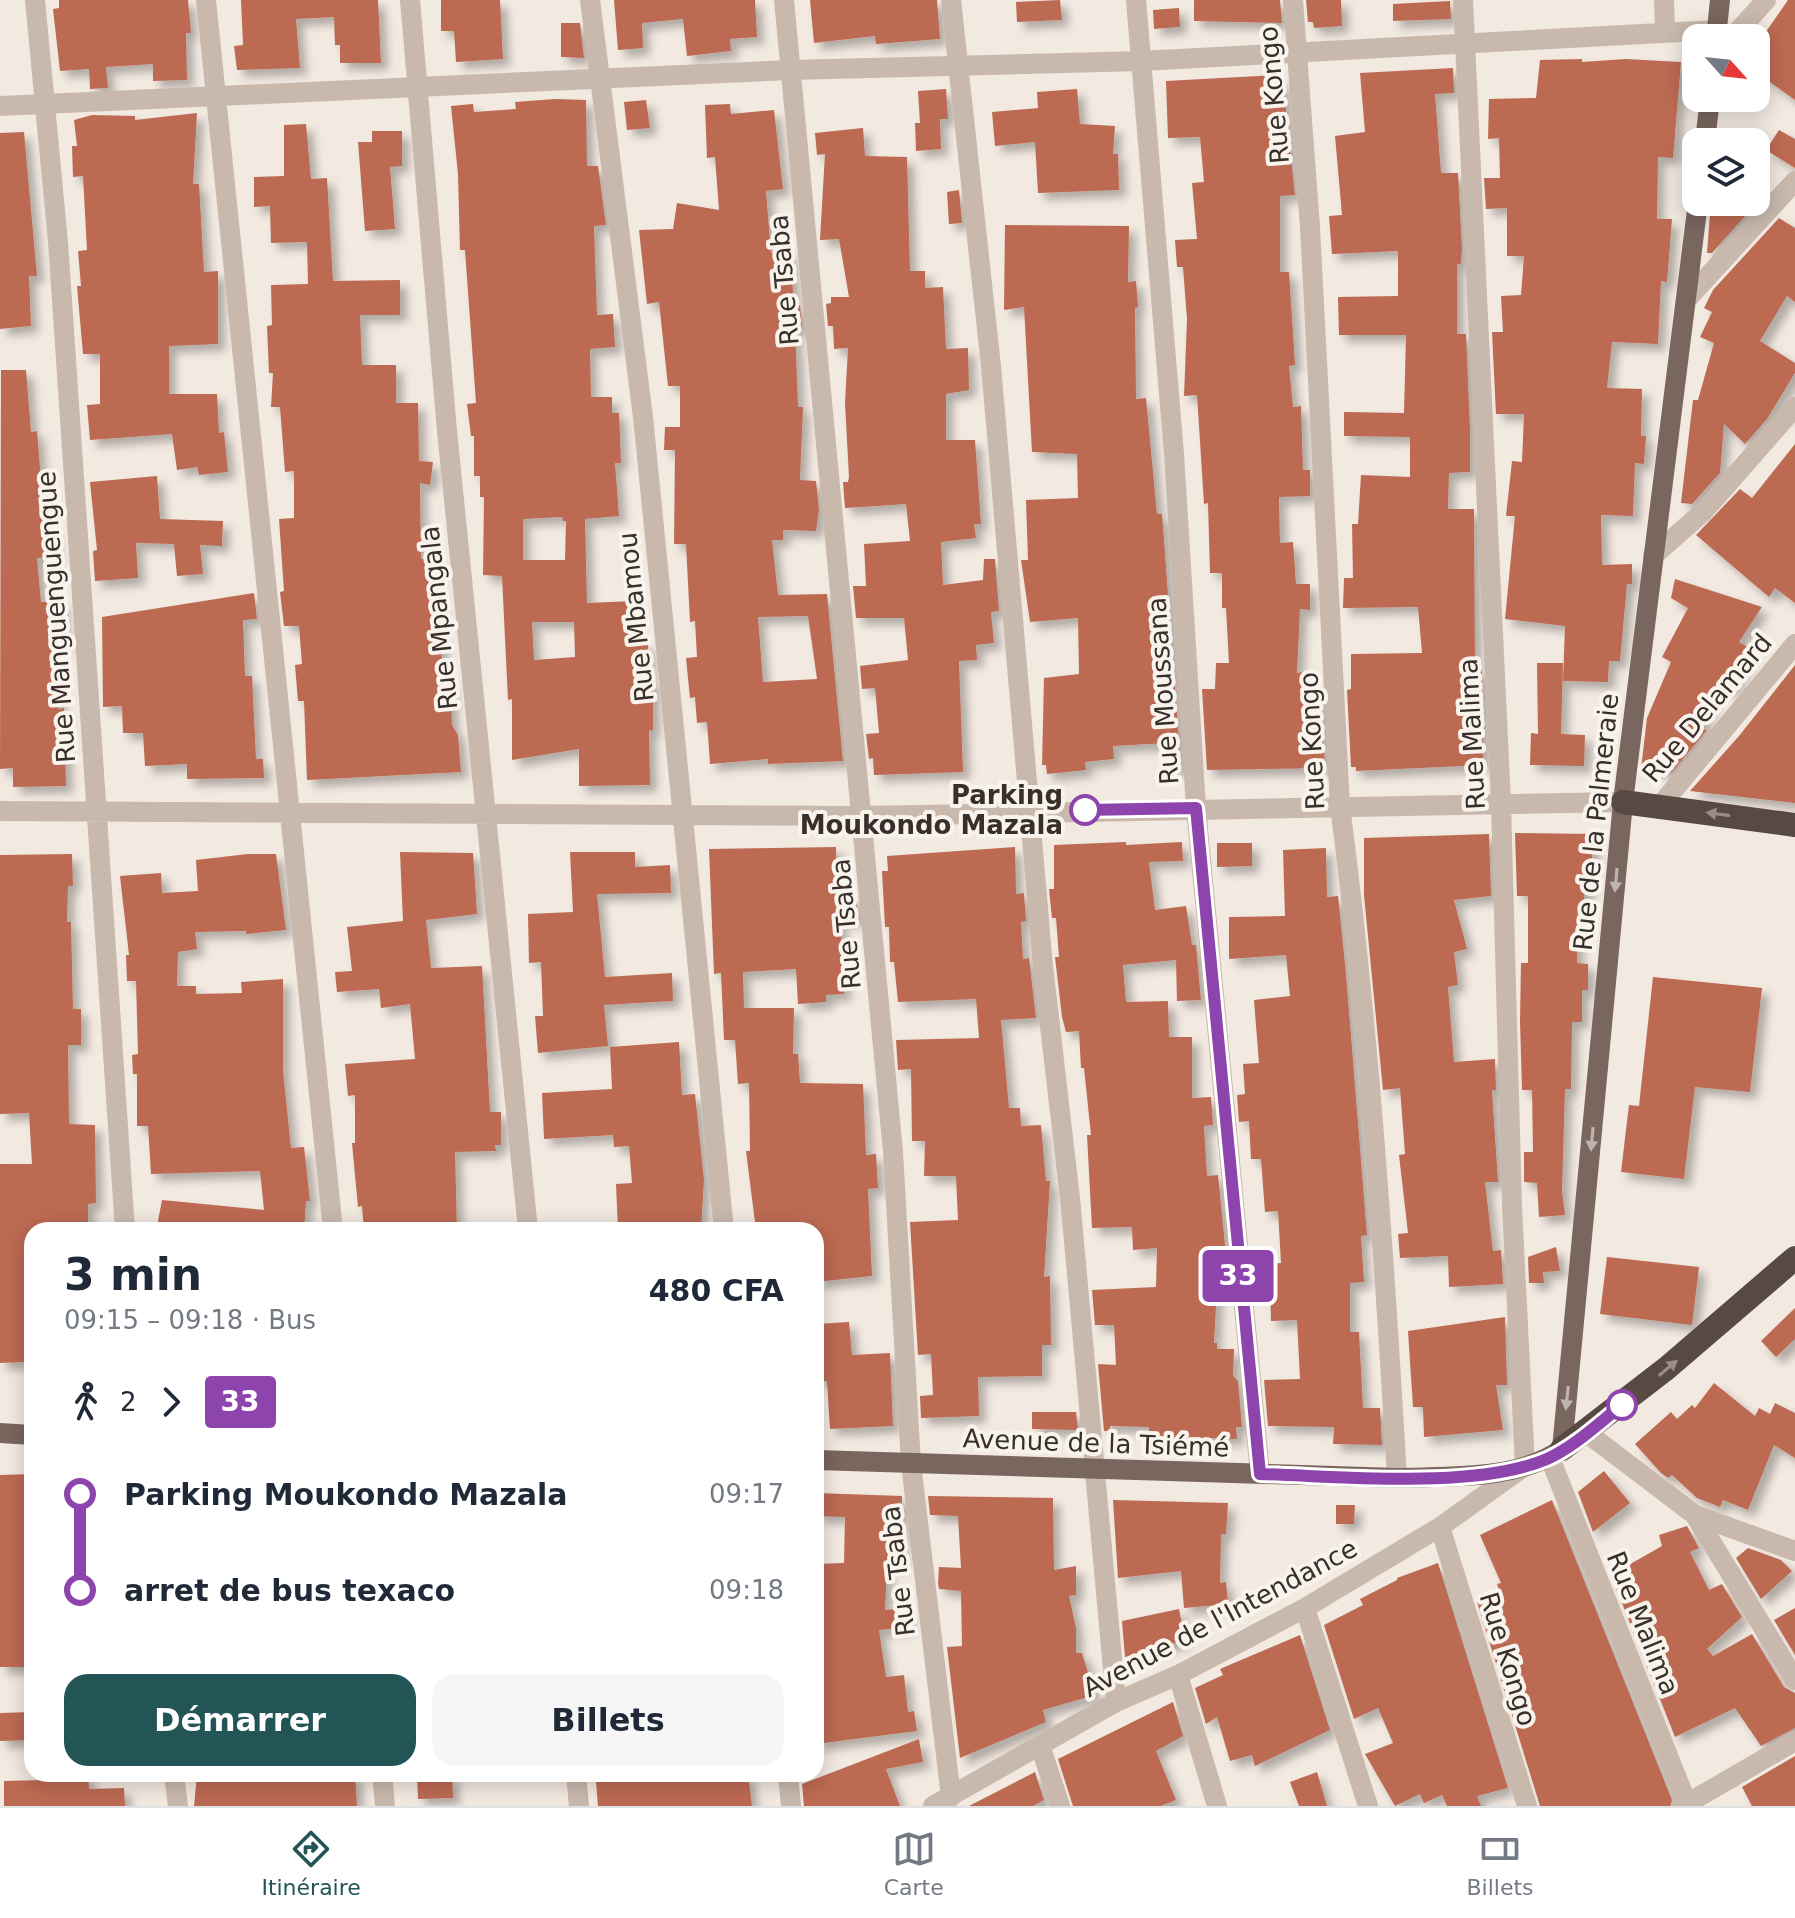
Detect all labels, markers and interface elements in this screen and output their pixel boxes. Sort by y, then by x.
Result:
north arrow [1682,24,1770,112]
map controls [1682,24,1770,216]
street label: Rue Kongo [1253,25,1295,165]
button: layers [1682,128,1770,216]
street label: Rue Tsaba [763,213,805,347]
street label: Rue Manguenguengue [31,470,81,764]
street label: Rue Mpangala [414,525,464,711]
street label: Rue Mbamou [612,531,660,703]
street label: Rue Moussana [1141,596,1185,786]
street label: Rue Delamard [1636,628,1778,788]
street label: Rue Malima [1453,657,1491,811]
street label: Rue Kongo [1293,671,1331,811]
street label: Rue de la Palmeraie [1568,692,1624,952]
place label: Parking Moukondo Mazala [800,780,1063,840]
marker: Parking Moukondo Mazala [1070,795,1100,825]
one-way arrow [1705,807,1730,820]
street label: Rue Tsaba [825,857,867,991]
one-way arrow [1609,868,1622,893]
one-way arrow [1585,1127,1598,1152]
text: 3 min [64,1249,202,1300]
line badge: 33 [1202,1250,1274,1302]
text: 33 [1219,1259,1257,1292]
text: 480 CFA [649,1273,784,1308]
text: 09:15 – 09:18 · Bus [64,1305,316,1335]
one-way arrow [1658,1360,1678,1376]
icon: walk [64,1380,108,1424]
icon: forward [149,1380,193,1424]
text: 33 [221,1385,260,1418]
one-way arrow [1560,1385,1573,1410]
text: 2 [120,1387,137,1417]
unlabelled marker [1607,1390,1637,1420]
street label: Avenue de la Tsiémé [962,1423,1230,1463]
text: Parking Moukondo Mazala [124,1477,568,1512]
text: 09:17 [709,1479,784,1509]
street label: Rue Tsaba [875,1504,921,1638]
street label: Avenue de l'Intendance [1078,1533,1362,1703]
street label: Rue Malima [1601,1547,1685,1699]
text: arret de bus texaco [124,1573,455,1608]
text: 09:18 [709,1575,784,1605]
street label: Rue Kongo [1473,1589,1543,1729]
button: Démarrer [64,1674,416,1766]
button: Billets [432,1674,784,1766]
tab: Itinéraire [261,1827,361,1900]
tab: Carte [884,1827,944,1900]
tab: Billets [1467,1827,1534,1900]

